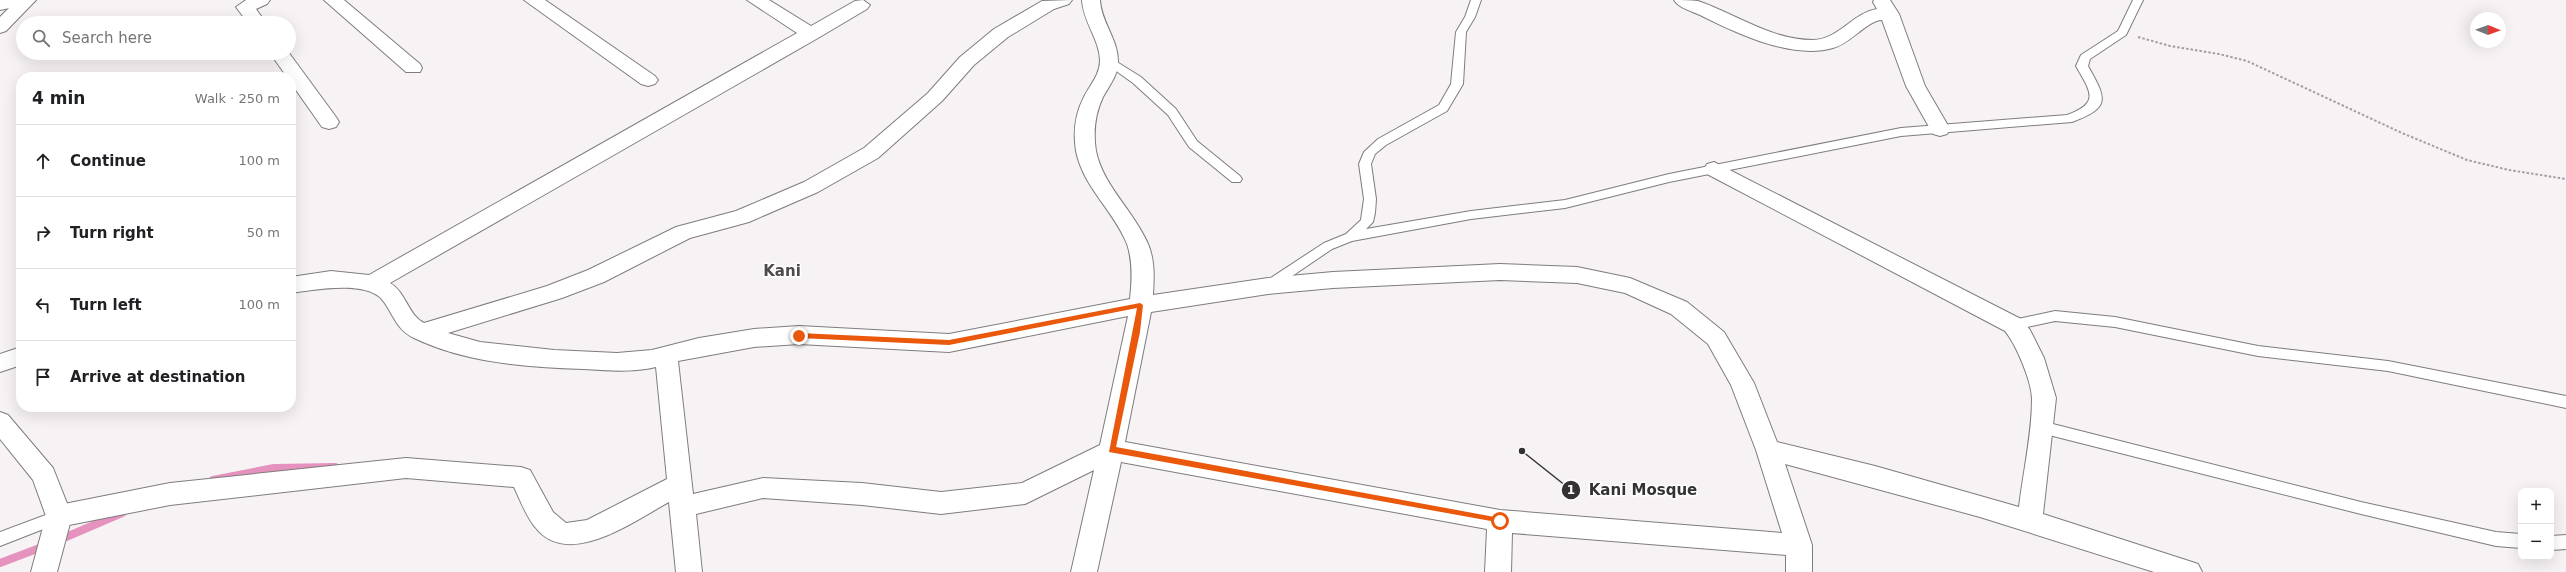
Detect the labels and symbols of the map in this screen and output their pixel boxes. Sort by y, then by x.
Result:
north arrow [2470,12,2506,48]
district label: Kani [763,262,801,280]
route end [790,327,808,345]
callout: Kani Mosque [1561,477,1706,504]
text: Kani Mosque [1589,481,1697,499]
text: 1 [1567,483,1575,497]
route start [1491,512,1509,530]

